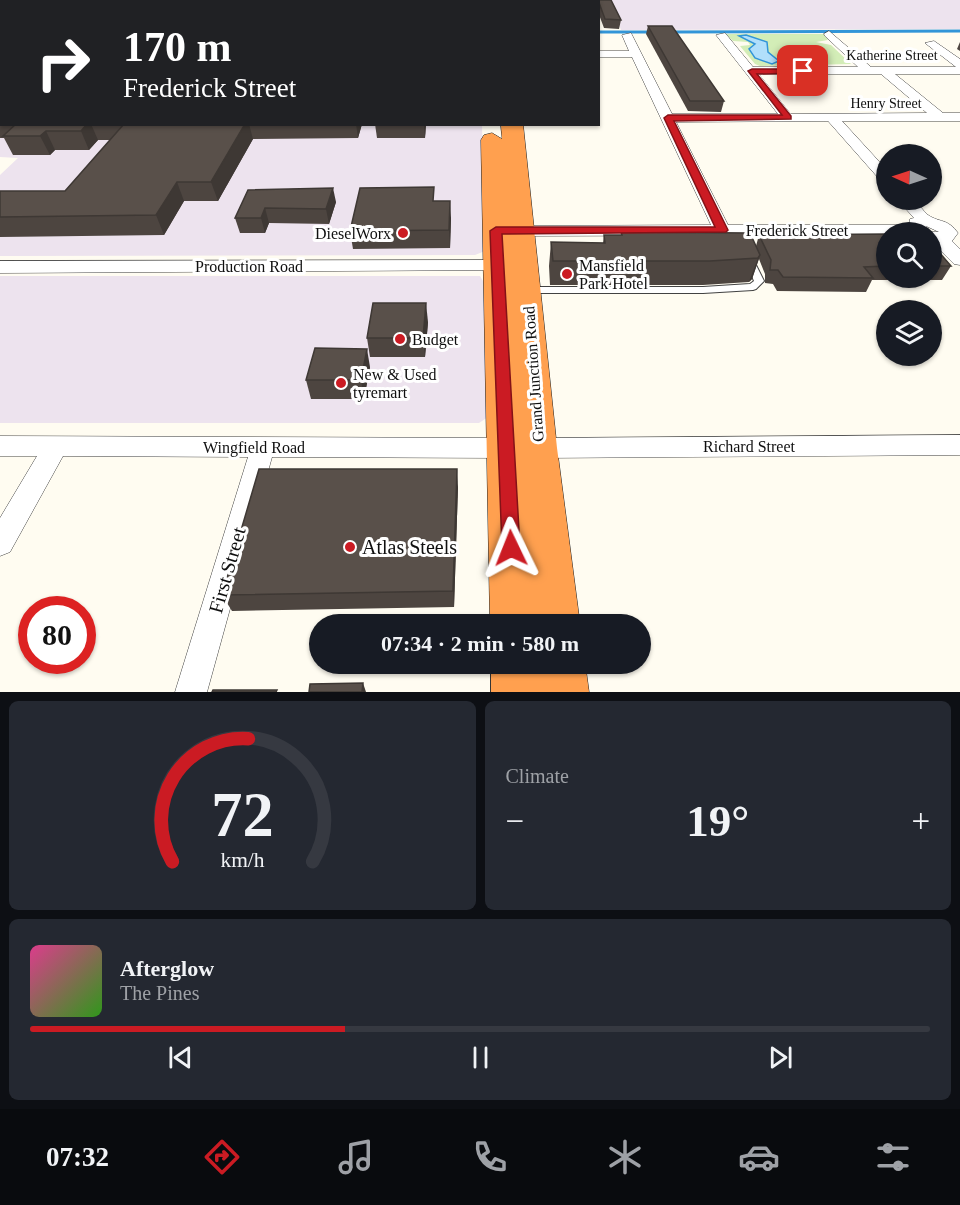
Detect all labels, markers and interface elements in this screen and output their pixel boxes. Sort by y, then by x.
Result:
icon: right [24,24,102,102]
text: 170 m [123,24,232,70]
pin [777,45,828,96]
street label: Katherine Street [846,48,938,63]
icon: arrive [786,54,819,87]
text: Frederick Street [123,73,296,103]
street label: Henry Street [850,96,922,111]
north arrow [876,144,942,210]
map controls [876,144,942,366]
street label: Frederick Street [746,222,849,239]
button: search [876,222,942,288]
place label: DieselWorx [315,225,391,242]
marker: DieselWorx [396,226,410,240]
place label: Mansfield Park Hotel [579,257,648,292]
street label: Production Road [195,258,303,275]
marker: Mansfield Park Hotel [560,267,574,281]
button: layers [876,300,942,366]
street label: Grand Junction Road [520,306,547,442]
place label: Budget [412,331,459,349]
marker: Budget [393,332,407,346]
place label: New & Used tyremart [353,366,437,402]
marker: New & Used tyremart [334,376,348,390]
street label: Richard Street [703,438,796,455]
street label: Wingfield Road [203,439,305,457]
position arrow [479,516,543,580]
street label: First Street [204,524,250,615]
place label: Atlas Steels [362,536,457,558]
marker: Atlas Steels [343,540,357,554]
speed limit sign: 80 [18,596,96,674]
text: 07:34 · 2 min · 580 m [381,631,579,656]
text: Climate [506,765,569,787]
text: 72 [211,780,273,849]
text: 19° [686,796,749,846]
text: − [506,803,524,839]
text: + [911,803,930,839]
text: km/h [220,849,265,873]
text: Afterglow [120,956,214,981]
text: The Pines [120,982,199,1004]
icon: previous [164,1041,197,1074]
icon: pause [464,1041,497,1074]
icon: next [764,1041,797,1074]
icon: directions [201,1136,243,1178]
icon: music [335,1136,377,1178]
icon: phone [469,1136,511,1178]
icon: climate [604,1136,646,1178]
icon: car [738,1136,780,1178]
icon: filters [872,1136,914,1178]
text: 07:32 [46,1142,109,1172]

